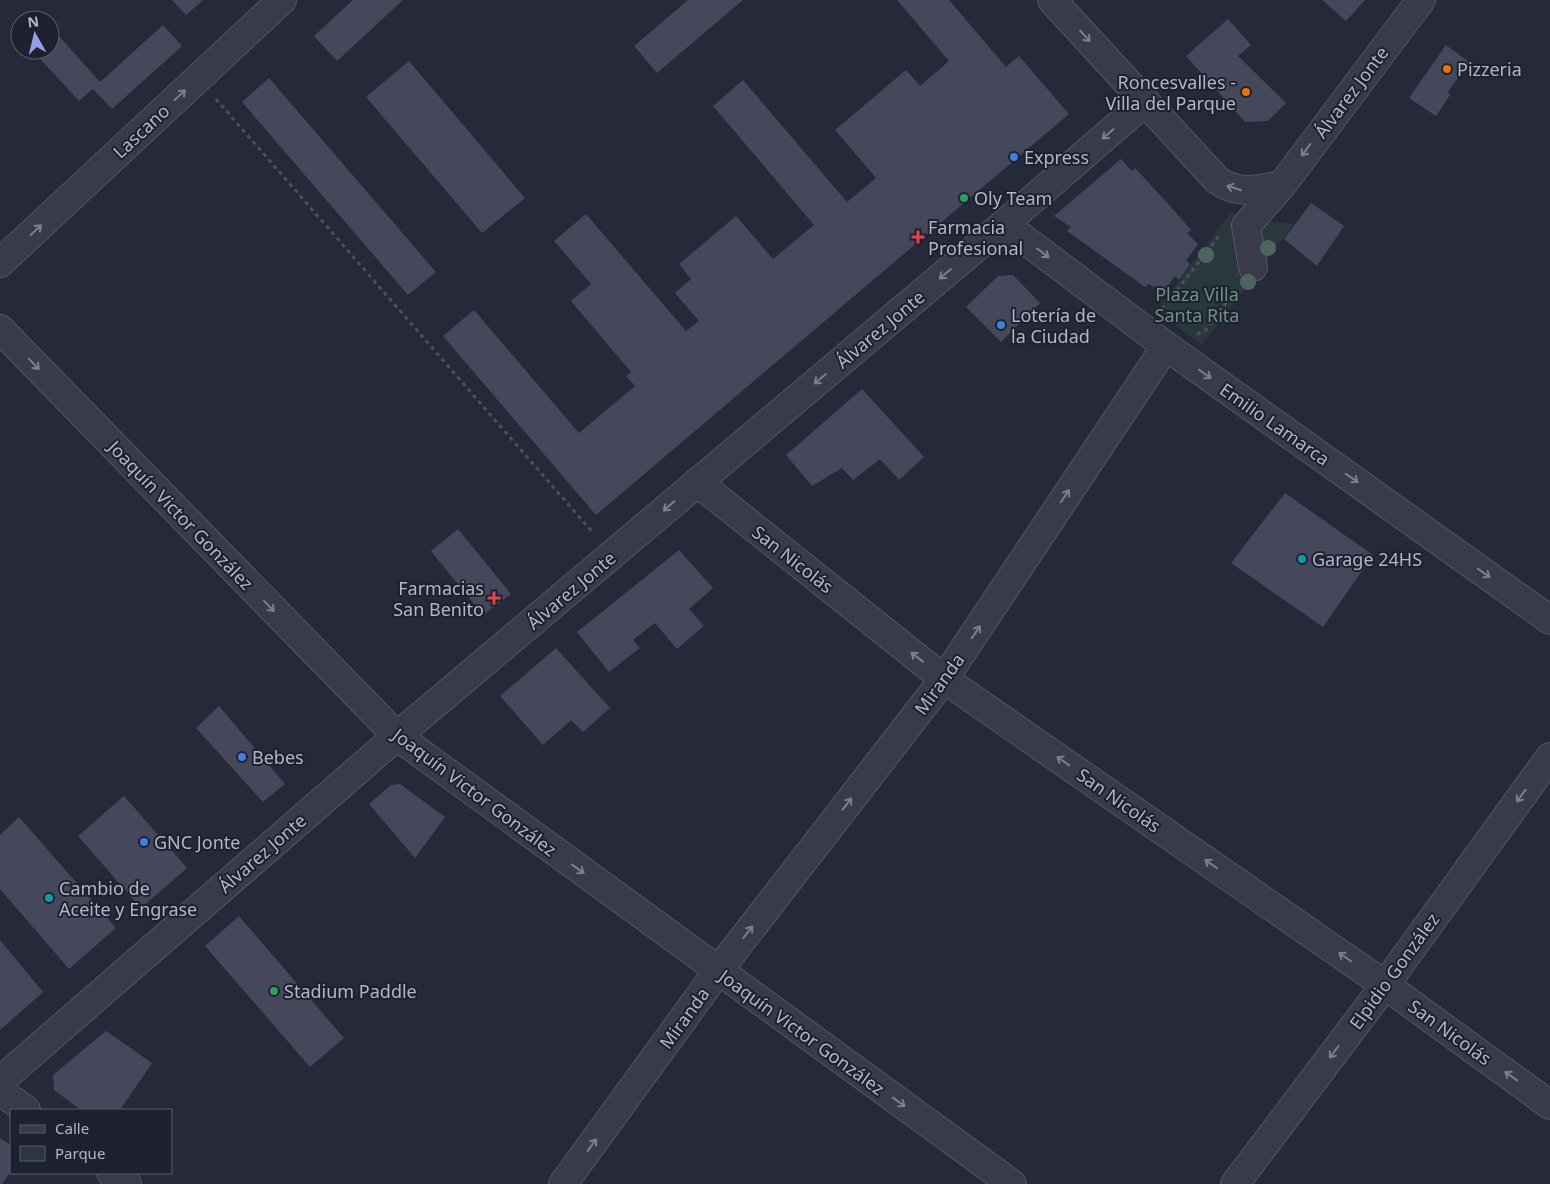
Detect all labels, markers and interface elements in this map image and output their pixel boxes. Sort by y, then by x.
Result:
north arrow [10,10,60,60]
text: N [26,11,40,32]
one-way arrow [1079,30,1090,43]
street label: Álvarez Jonte [1309,41,1393,143]
place label: Pizzeria [1457,57,1522,81]
marker: Pizzeria [1441,63,1453,75]
place label: Roncesvalles - Villa del Parque [1106,70,1236,115]
marker: Roncesvalles - Villa del Parque [1240,86,1252,98]
one-way arrow [174,89,186,101]
street label: Lascano [108,99,174,163]
one-way arrow [1101,129,1114,140]
one-way arrow [1301,143,1312,156]
place label: Express [1024,145,1089,169]
marker: Express [1008,151,1020,163]
one-way arrow [1226,183,1242,193]
place label: Oly Team [974,186,1052,210]
marker: Oly Team [958,192,970,204]
place label: Farmacia Profesional [928,215,1023,260]
one-way arrow [29,224,42,236]
marker: Farmacia Profesional [912,231,924,243]
one-way arrow [1036,248,1049,259]
one-way arrow [938,269,951,280]
park label: Plaza Villa Santa Rita [1155,282,1239,327]
street label: Álvarez Jonte [830,285,930,373]
place label: Lotería de la Ciudad [1011,303,1096,348]
marker: Lotería de la Ciudad [995,319,1007,331]
one-way arrow [28,358,40,370]
one-way arrow [1198,369,1212,379]
one-way arrow [814,374,827,385]
street label: Emilio Lamarca [1215,377,1335,471]
street label: Joaquín Victor González [102,434,259,595]
one-way arrow [1345,473,1359,483]
one-way arrow [1061,490,1071,504]
one-way arrow [663,500,676,511]
street label: San Nicolás [747,520,839,598]
street label: Álvarez Jonte [521,546,621,634]
place label: Garage 24HS [1312,547,1422,571]
marker: Garage 24HS [1296,553,1308,565]
one-way arrow [1477,568,1491,578]
place label: Farmacias San Benito [393,576,484,621]
marker: Farmacias San Benito [488,592,500,604]
one-way arrow [263,599,275,611]
one-way arrow [971,625,981,639]
street label: Miranda [909,648,969,720]
one-way arrow [911,651,924,662]
street label: Joaquín Victor González [387,721,562,861]
place label: Bebes [252,745,304,769]
marker: Bebes [236,751,248,763]
one-way arrow [1057,756,1071,766]
street label: San Nicolás [1072,762,1166,838]
one-way arrow [1516,789,1527,802]
one-way arrow [842,798,853,811]
street label: Álvarez Jonte [213,808,311,898]
place label: GNC Jonte [154,830,240,854]
marker: GNC Jonte [138,836,150,848]
one-way arrow [1204,859,1218,869]
one-way arrow [571,864,585,874]
place label: Cambio de Aceite y Engrase [59,876,197,921]
marker: Cambio de Aceite y Engrase [43,892,55,904]
street label: Elpidio González [1344,908,1444,1034]
one-way arrow [742,926,753,939]
one-way arrow [1338,952,1352,962]
street label: Joaquín Victor González [713,963,890,1100]
place label: Stadium Paddle [284,979,417,1003]
street label: Miranda [654,982,714,1054]
marker: Stadium Paddle [268,985,280,997]
street label: San Nicolás [1404,994,1496,1070]
one-way arrow [1329,1045,1340,1058]
one-way arrow [1504,1071,1518,1081]
one-way arrow [892,1097,906,1107]
legend [10,1109,172,1174]
text: Calle [55,1118,89,1138]
one-way arrow [587,1138,597,1152]
text: Parque [55,1143,105,1163]

